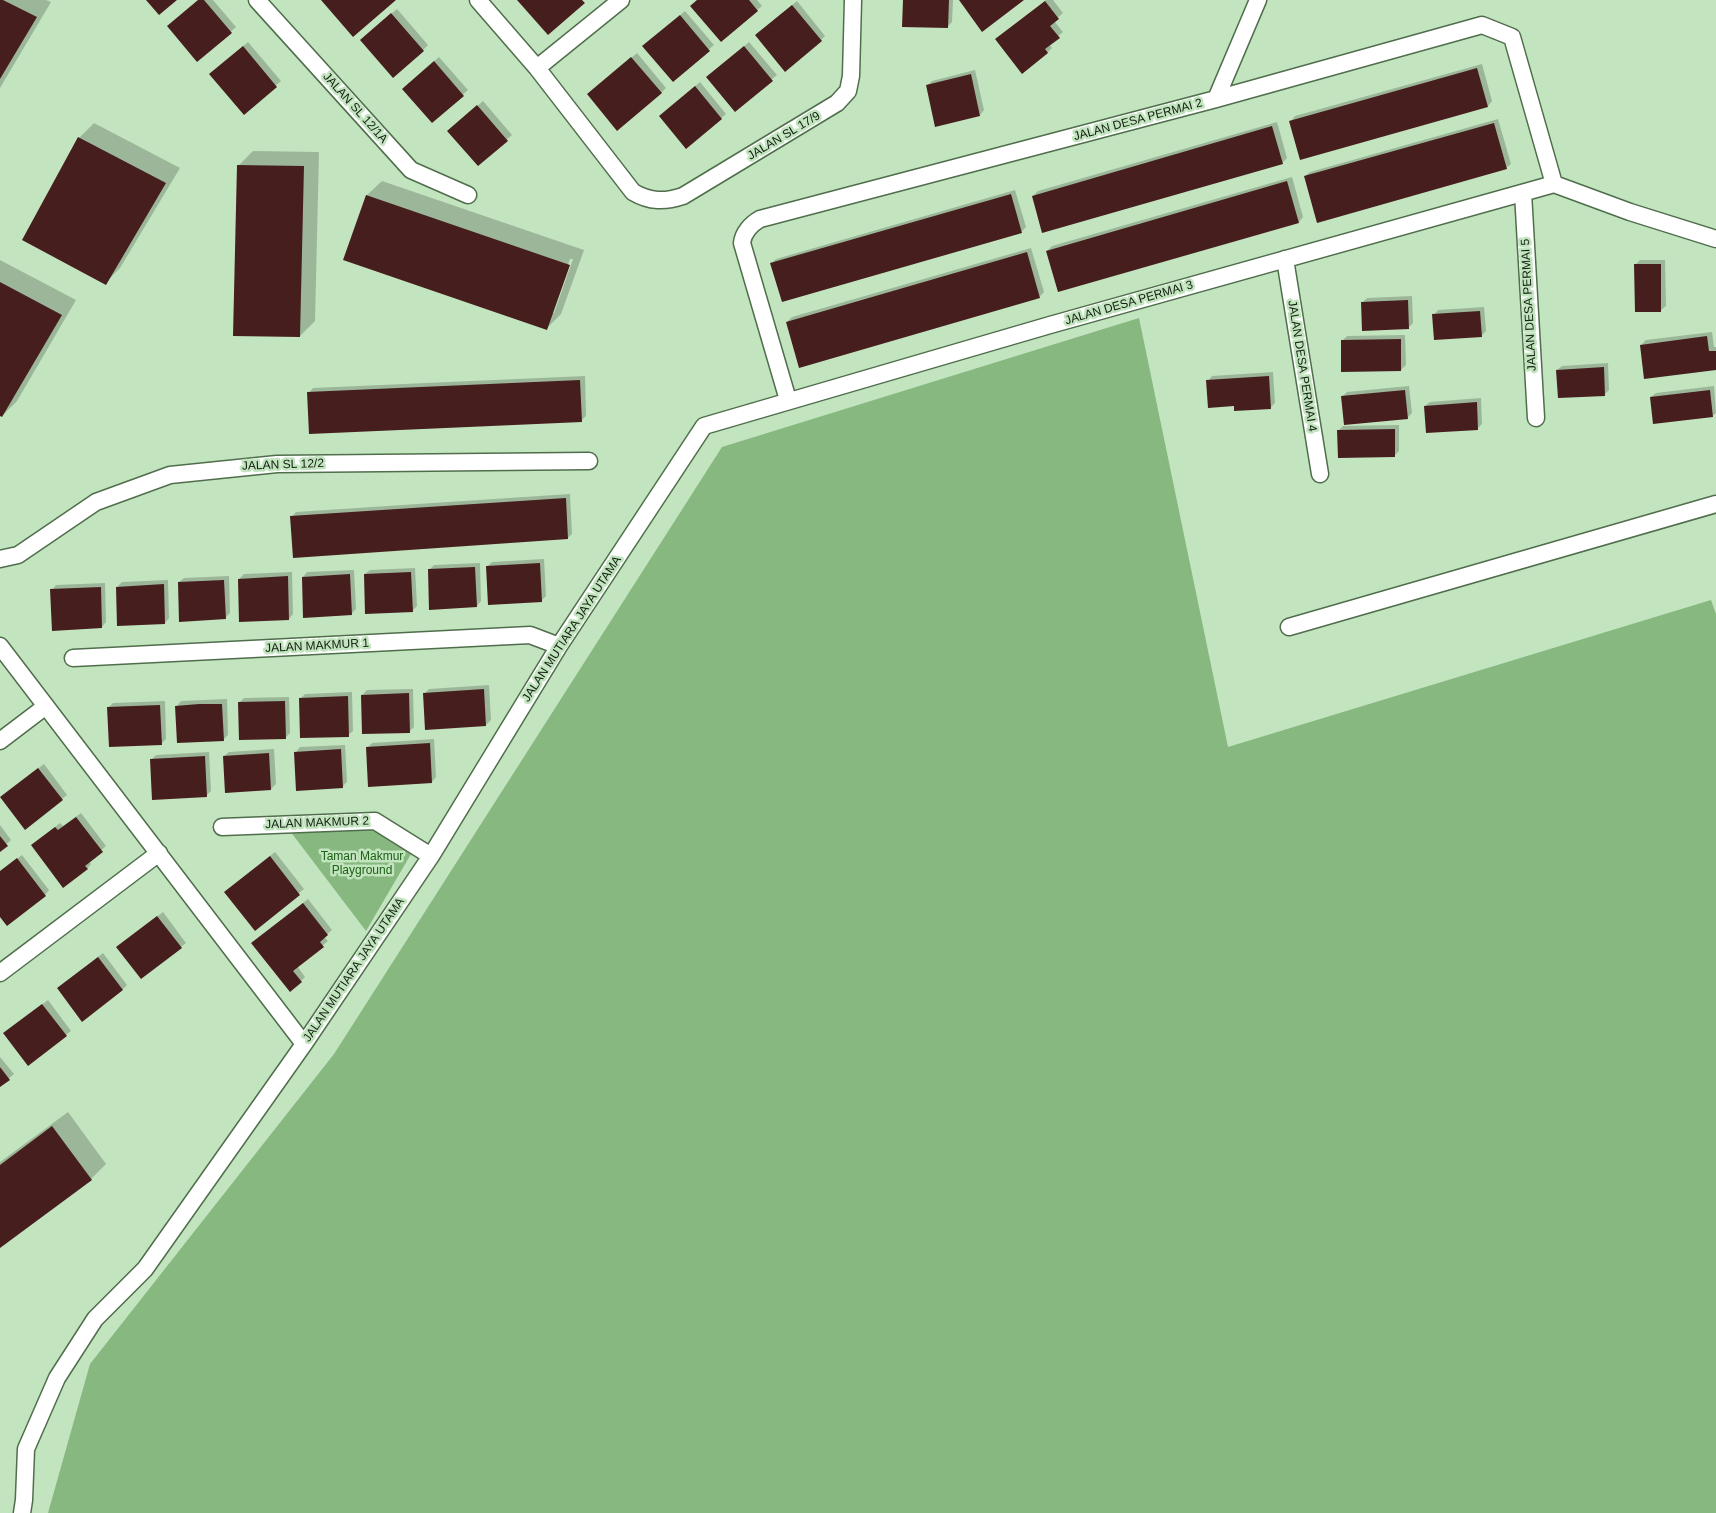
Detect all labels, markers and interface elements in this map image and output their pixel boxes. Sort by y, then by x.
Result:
street label: JALAN SL 12/1A [320,70,390,146]
street label: JALAN DESA PERMAI 2 [1072,96,1204,144]
street label: JALAN SL 17/9 [745,109,823,163]
street label: JALAN DESA PERMAI 5 [1518,238,1540,372]
street label: JALAN DESA PERMAI 3 [1063,278,1195,328]
street label: JALAN DESA PERMAI 4 [1285,299,1319,433]
street label: JALAN SL 12/2 [242,456,324,474]
street label: JALAN MUTIARA JAYA UTAMA [519,554,625,704]
street label: JALAN MAKMUR 1 [265,636,369,656]
street label: JALAN MAKMUR 2 [265,814,369,832]
park label: Taman Makmur Playground [321,850,403,878]
street label: JALAN MUTIARA JAYA UTAMA [300,895,408,1045]

